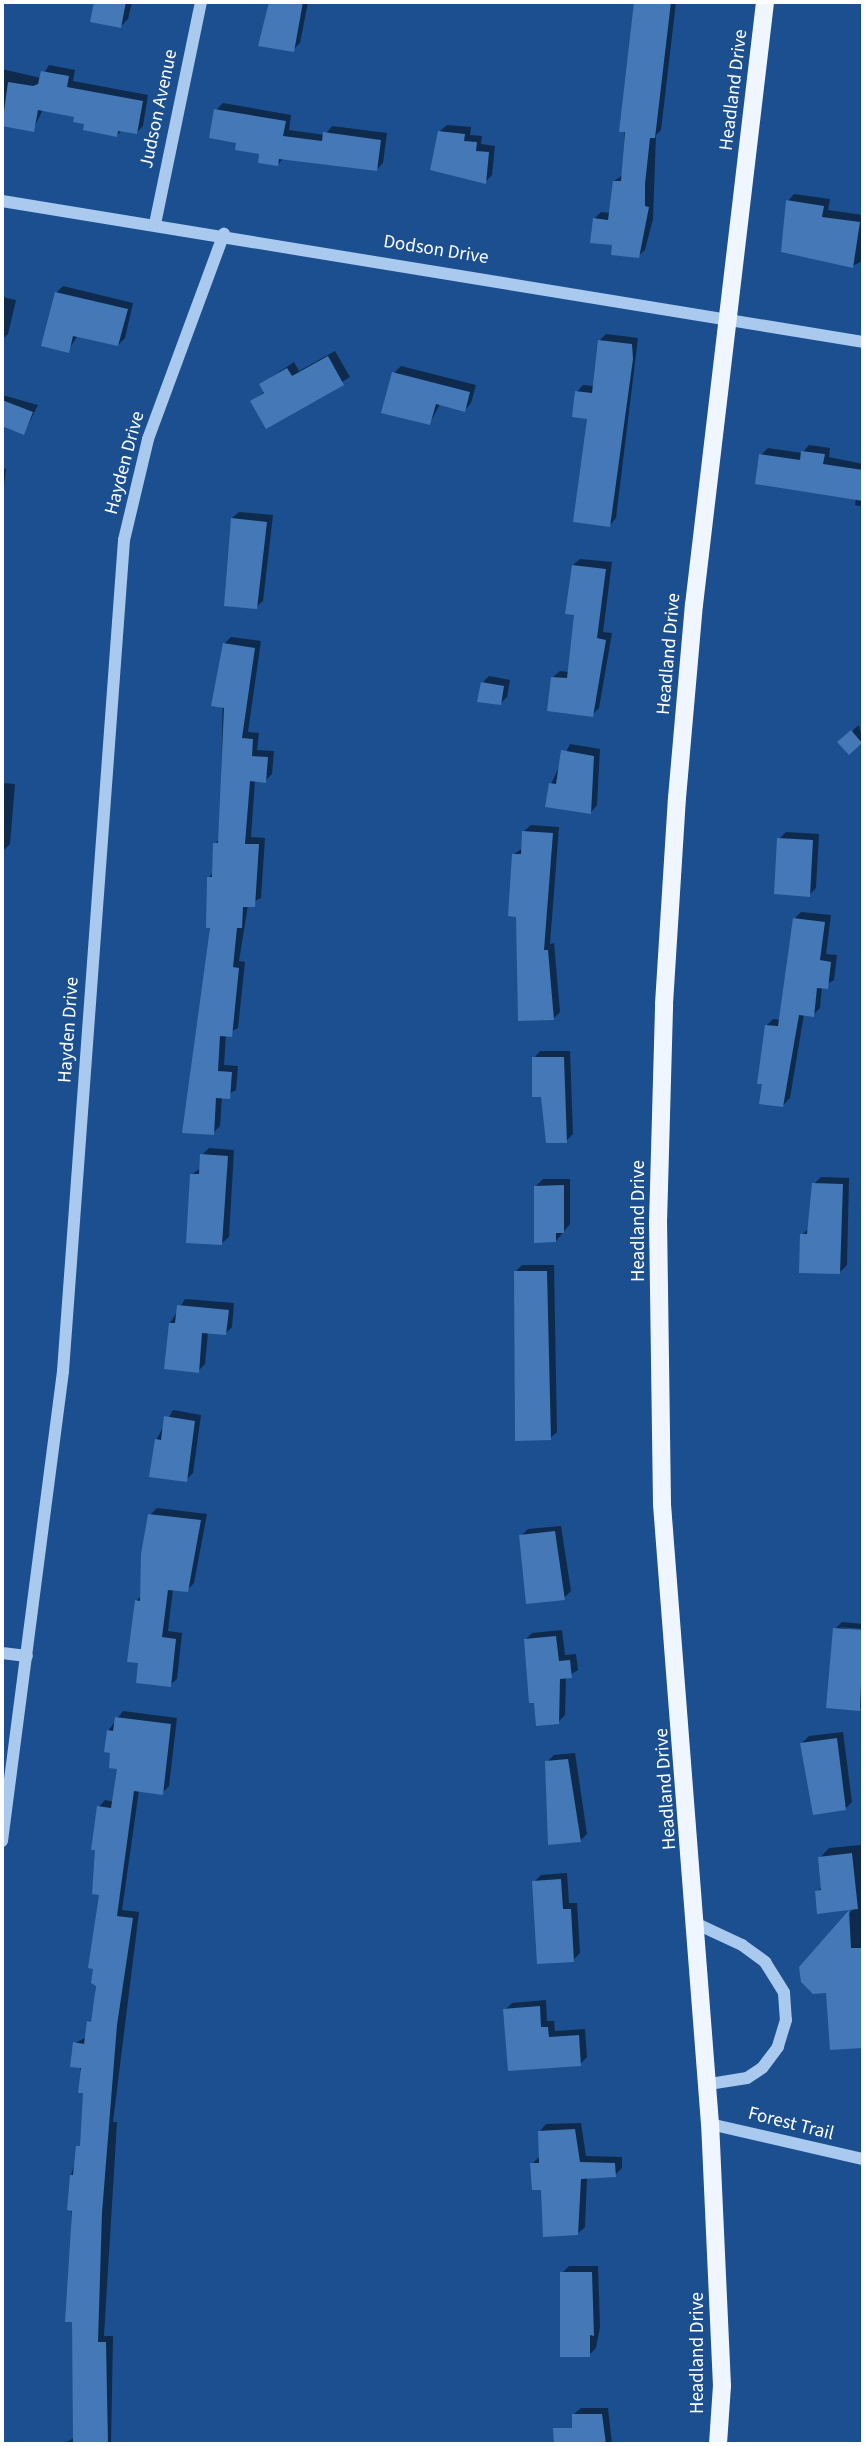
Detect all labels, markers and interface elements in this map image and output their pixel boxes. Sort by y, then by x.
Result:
street label: Headland Drive [715,28,753,152]
street label: Judson Avenue [135,47,183,171]
street label: Dodson Drive [382,230,490,270]
street label: Hayden Drive [100,409,150,517]
street label: Headland Drive [652,592,686,716]
street label: Hayden Drive [54,976,84,1084]
street label: Headland Drive [628,1160,650,1282]
street label: Headland Drive [650,1727,682,1851]
street label: Forest Trail [746,2102,836,2146]
street label: Headland Drive [687,2292,709,2414]

